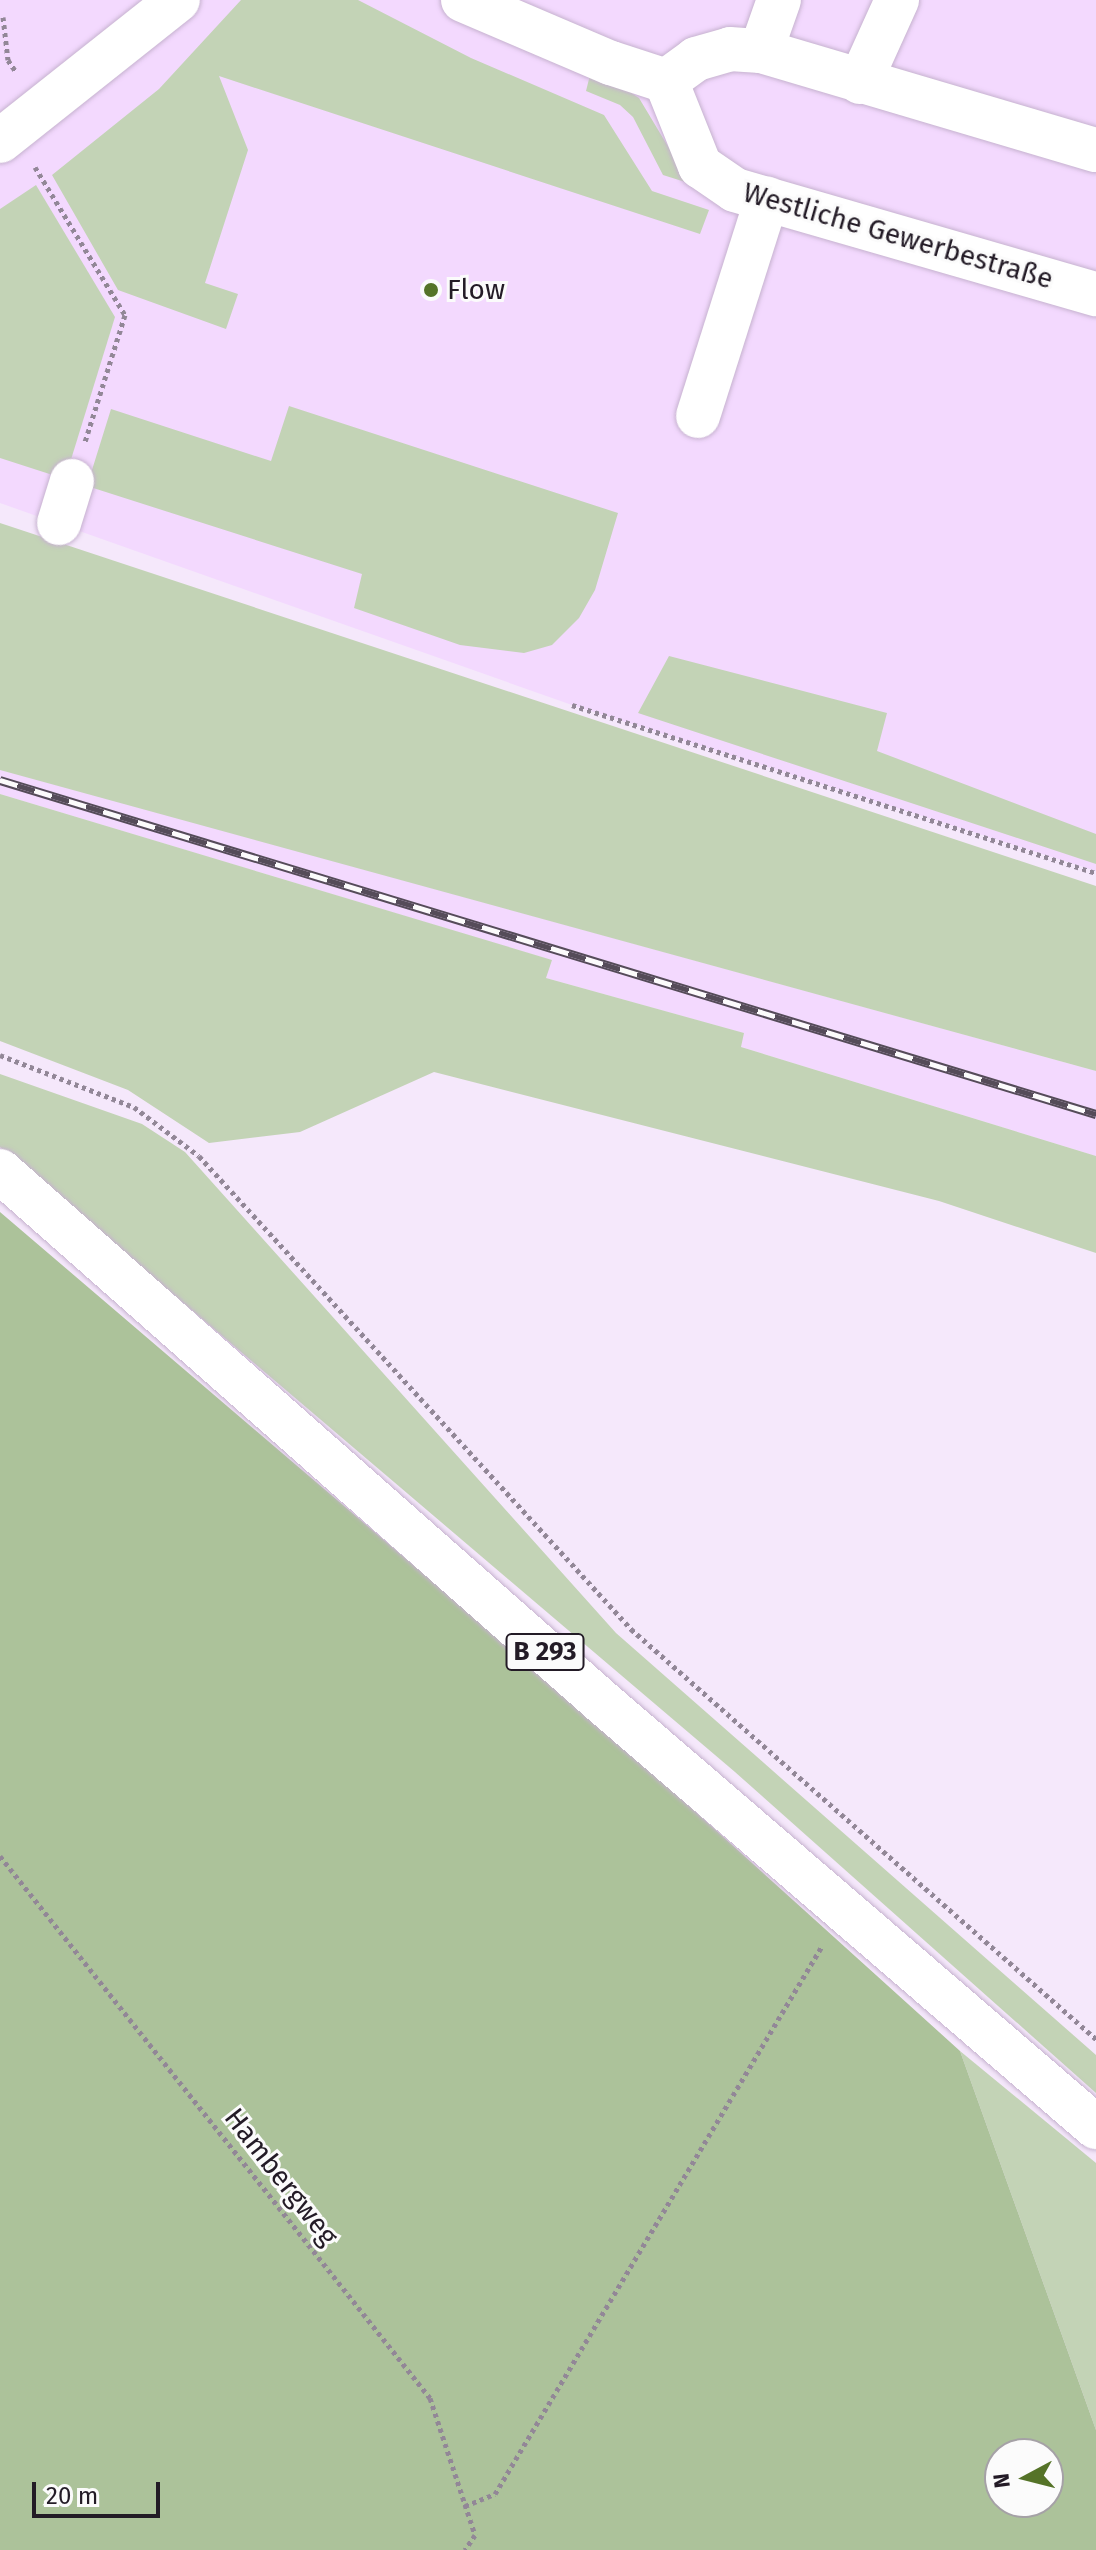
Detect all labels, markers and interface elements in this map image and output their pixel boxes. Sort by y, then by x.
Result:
street label: Westliche Gewerbestraße [739,176,1057,296]
place label: Flow [447,273,505,307]
marker: Flow [422,281,440,299]
road number: B 293 [505,1630,585,1674]
street label: Hambergweg [217,2102,345,2252]
north arrow [984,2438,1064,2518]
scale bar [36,2466,164,2516]
text: N [987,2472,1016,2490]
text: 20 m [46,2482,98,2510]

